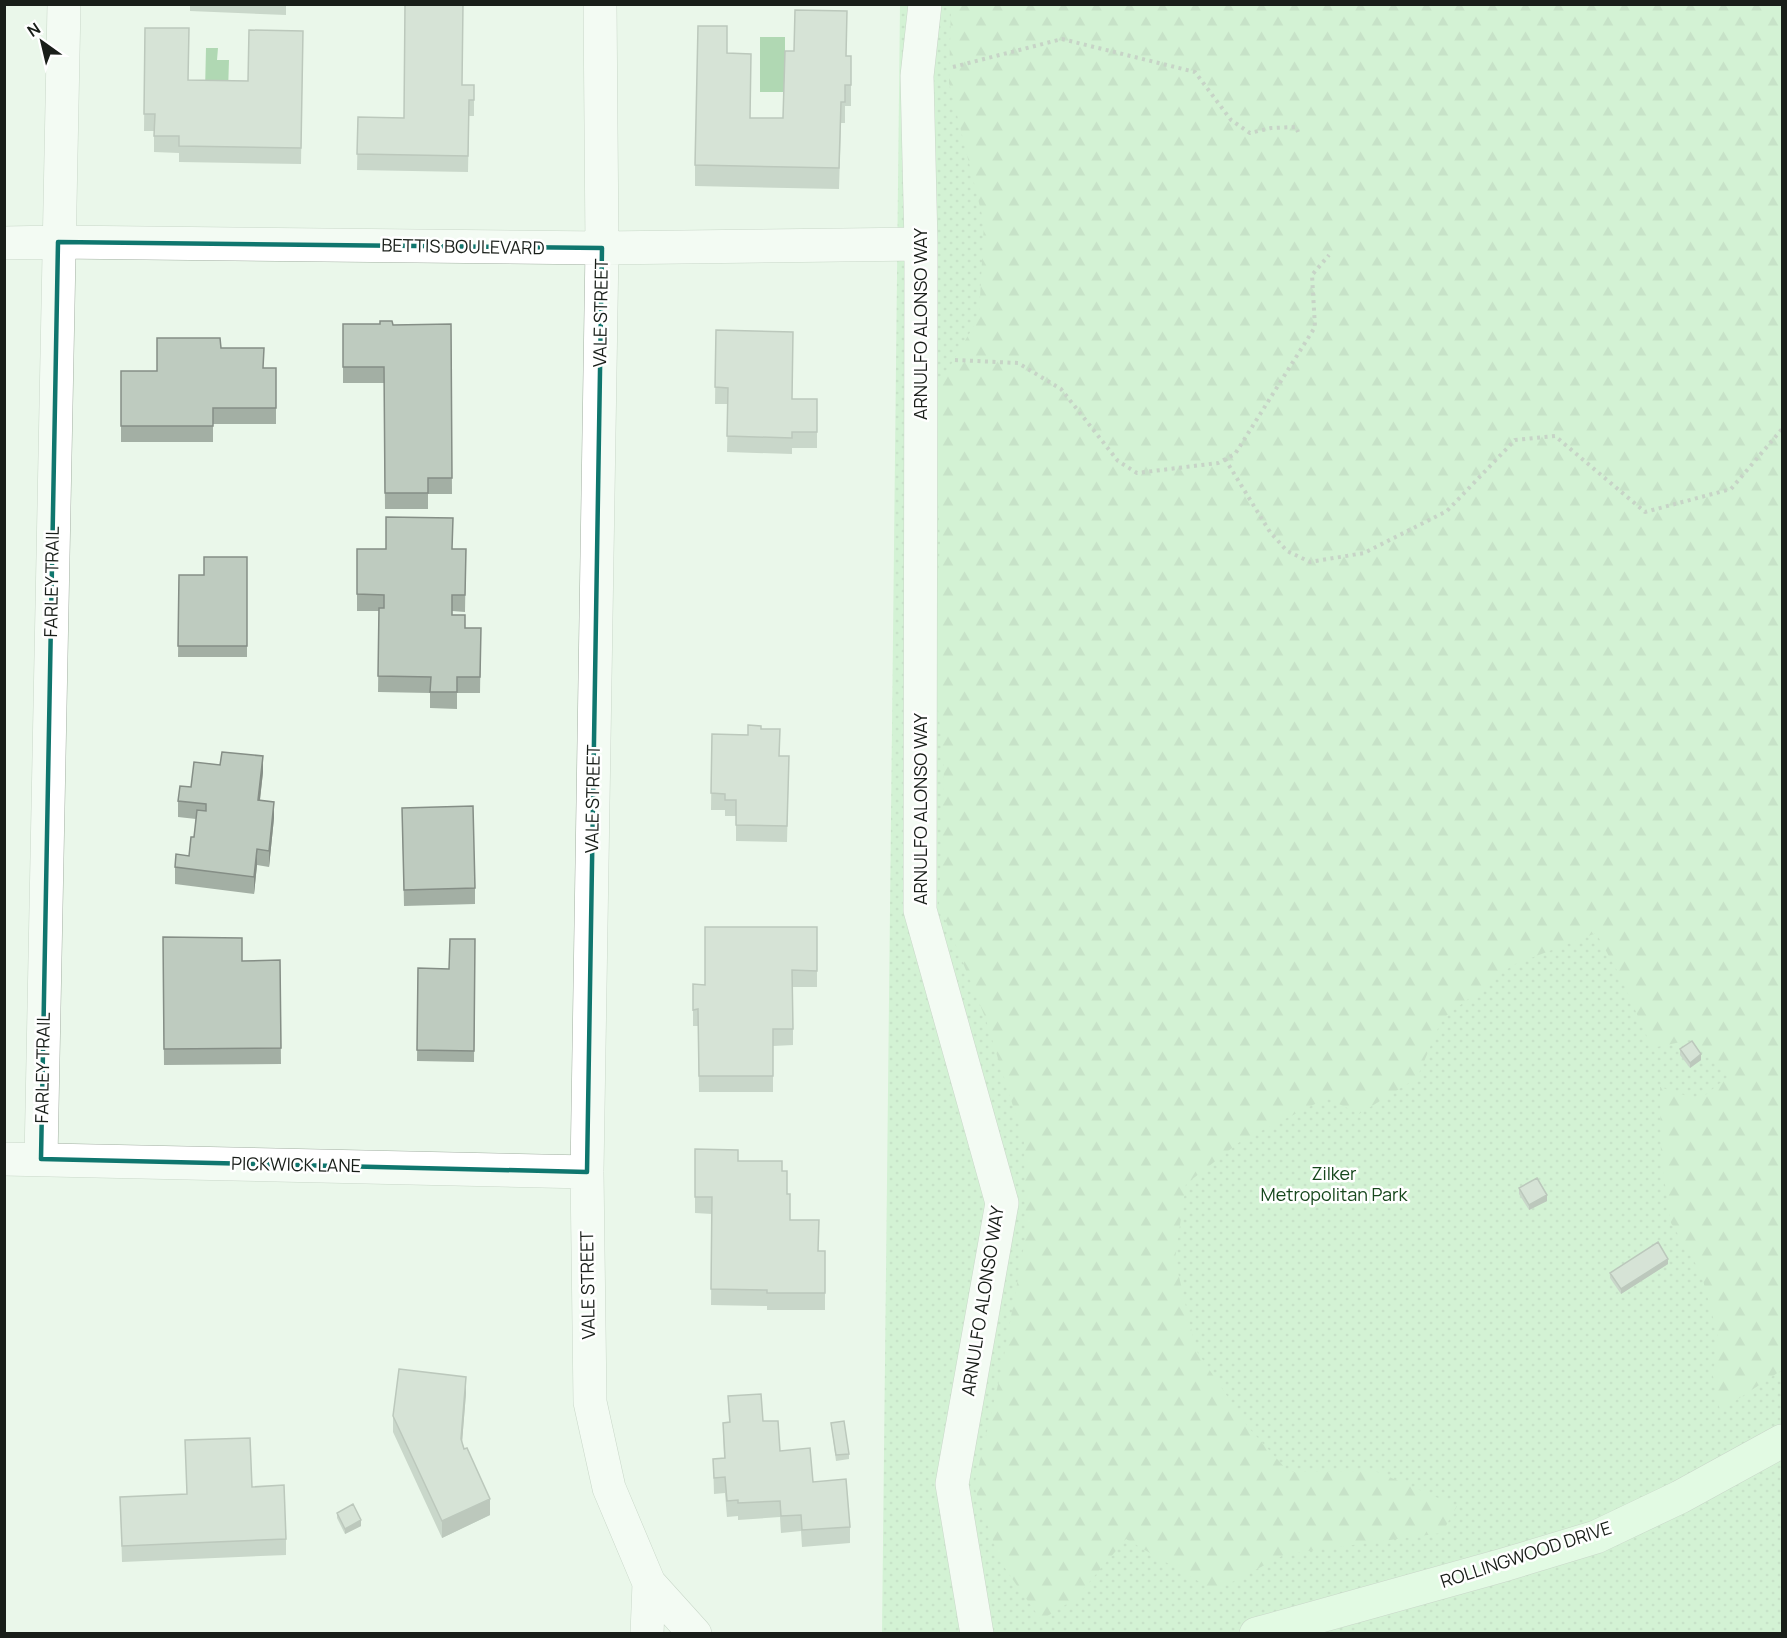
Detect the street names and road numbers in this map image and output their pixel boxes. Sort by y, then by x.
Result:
street label: ARNULFO ALONSO WAY [908,227,932,420]
street label: BETTIS BOULEVARD [381,233,545,259]
street label: VALE STREET [587,258,613,367]
street label: FARLEY TRAIL [38,526,64,638]
street label: ARNULFO ALONSO WAY [908,712,932,905]
street label: VALE STREET [579,744,605,853]
street label: FARLEY TRAIL [29,1012,55,1124]
street label: PICKWICK LANE [231,1151,361,1177]
street label: ARNULFO ALONSO WAY [955,1203,1009,1397]
street label: VALE STREET [574,1230,600,1339]
street label: ROLLINGWOOD DRIVE [1437,1515,1614,1593]

